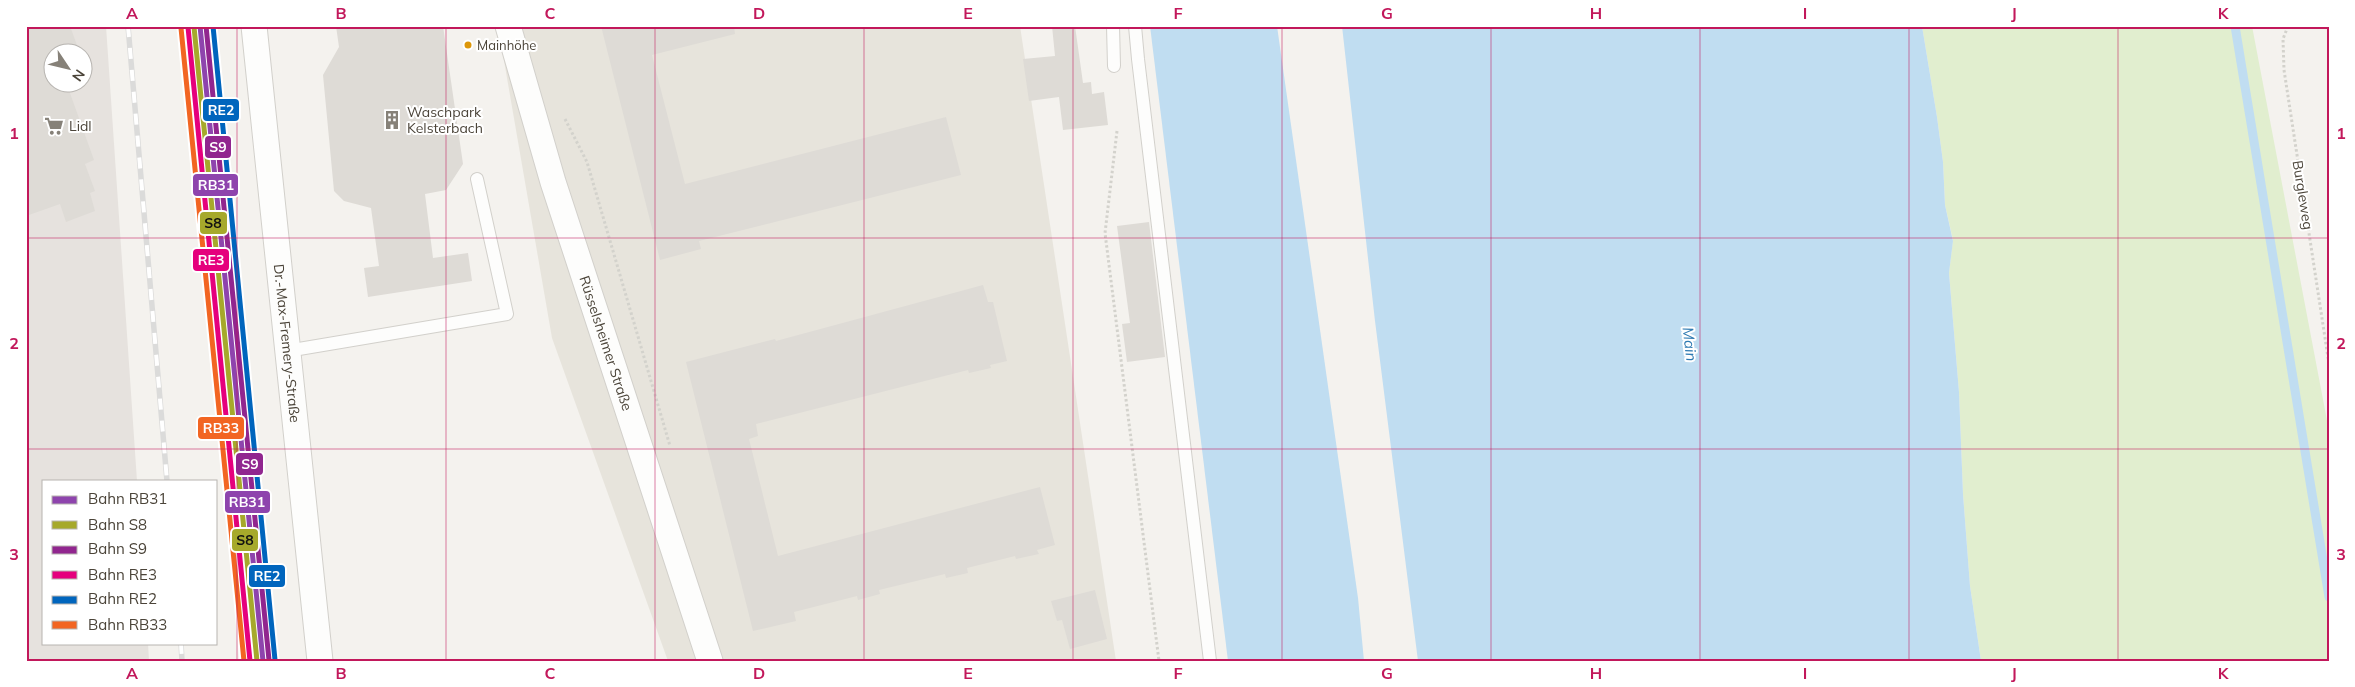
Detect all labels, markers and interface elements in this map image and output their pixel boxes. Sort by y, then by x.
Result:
text: A [126,3,138,23]
text: B [335,3,347,23]
text: C [545,3,556,23]
text: D [753,3,765,23]
text: E [963,3,973,23]
text: F [1173,3,1183,23]
text: G [1381,3,1393,23]
text: H [1590,3,1602,23]
text: I [1803,3,1807,23]
text: J [2011,3,2017,23]
text: K [2218,3,2230,23]
place label: Mainhöhe [477,37,536,53]
marker: Mainhöhe [463,40,473,50]
north arrow [42,42,92,92]
text: N [68,66,89,85]
line badge: RE2 [202,98,240,122]
text: RE2 [208,101,234,119]
place label: Waschpark Kelsterbach [407,103,483,137]
building icon: Waschpark Kelsterbach [381,109,403,131]
supermarket icon: Lidl [43,115,65,137]
place label: Lidl [69,117,92,135]
text: 1 [9,123,19,143]
text: 1 [2336,123,2346,143]
line badge: S9 [204,135,232,159]
text: S9 [209,138,227,156]
street label: Burgleweg [2289,159,2317,231]
line badge: RB31 [192,173,239,197]
text: RB31 [198,176,234,194]
line badge: S8 [199,211,228,235]
text: S8 [204,214,222,232]
line badge: RE3 [192,248,230,272]
text: RE3 [198,251,224,269]
street label: Dr.-Max-Fremery-Straße [270,263,304,424]
street label: Rüsselsheimer Straße [575,273,636,413]
water label: Main [1678,326,1702,362]
text: 2 [9,333,19,353]
text: 2 [2336,333,2346,353]
line badge: RB33 [197,416,245,440]
text: RB33 [203,419,239,437]
line badge: S9 [235,452,264,476]
text: S9 [241,455,259,473]
legend [42,480,218,644]
text: Bahn RB31 [88,489,167,508]
line badge: RB31 [224,490,271,514]
text: RB31 [229,493,265,511]
text: Bahn S8 [88,515,147,534]
line badge: S8 [231,528,259,552]
text: S8 [236,531,254,549]
text: Bahn S9 [88,539,147,558]
text: 3 [9,544,19,564]
text: 3 [2336,544,2346,564]
line badge: RE2 [248,564,286,588]
text: Bahn RE3 [88,565,157,584]
text: RE2 [254,567,280,585]
text: Bahn RE2 [88,589,157,608]
text: Bahn RB33 [88,615,167,634]
text: A [126,663,138,683]
text: B [335,663,347,683]
text: C [545,663,556,683]
text: D [753,663,765,683]
text: E [963,663,973,683]
text: F [1173,663,1183,683]
text: G [1381,663,1393,683]
text: H [1590,663,1602,683]
text: I [1803,663,1807,683]
text: J [2011,663,2017,683]
text: K [2218,663,2230,683]

